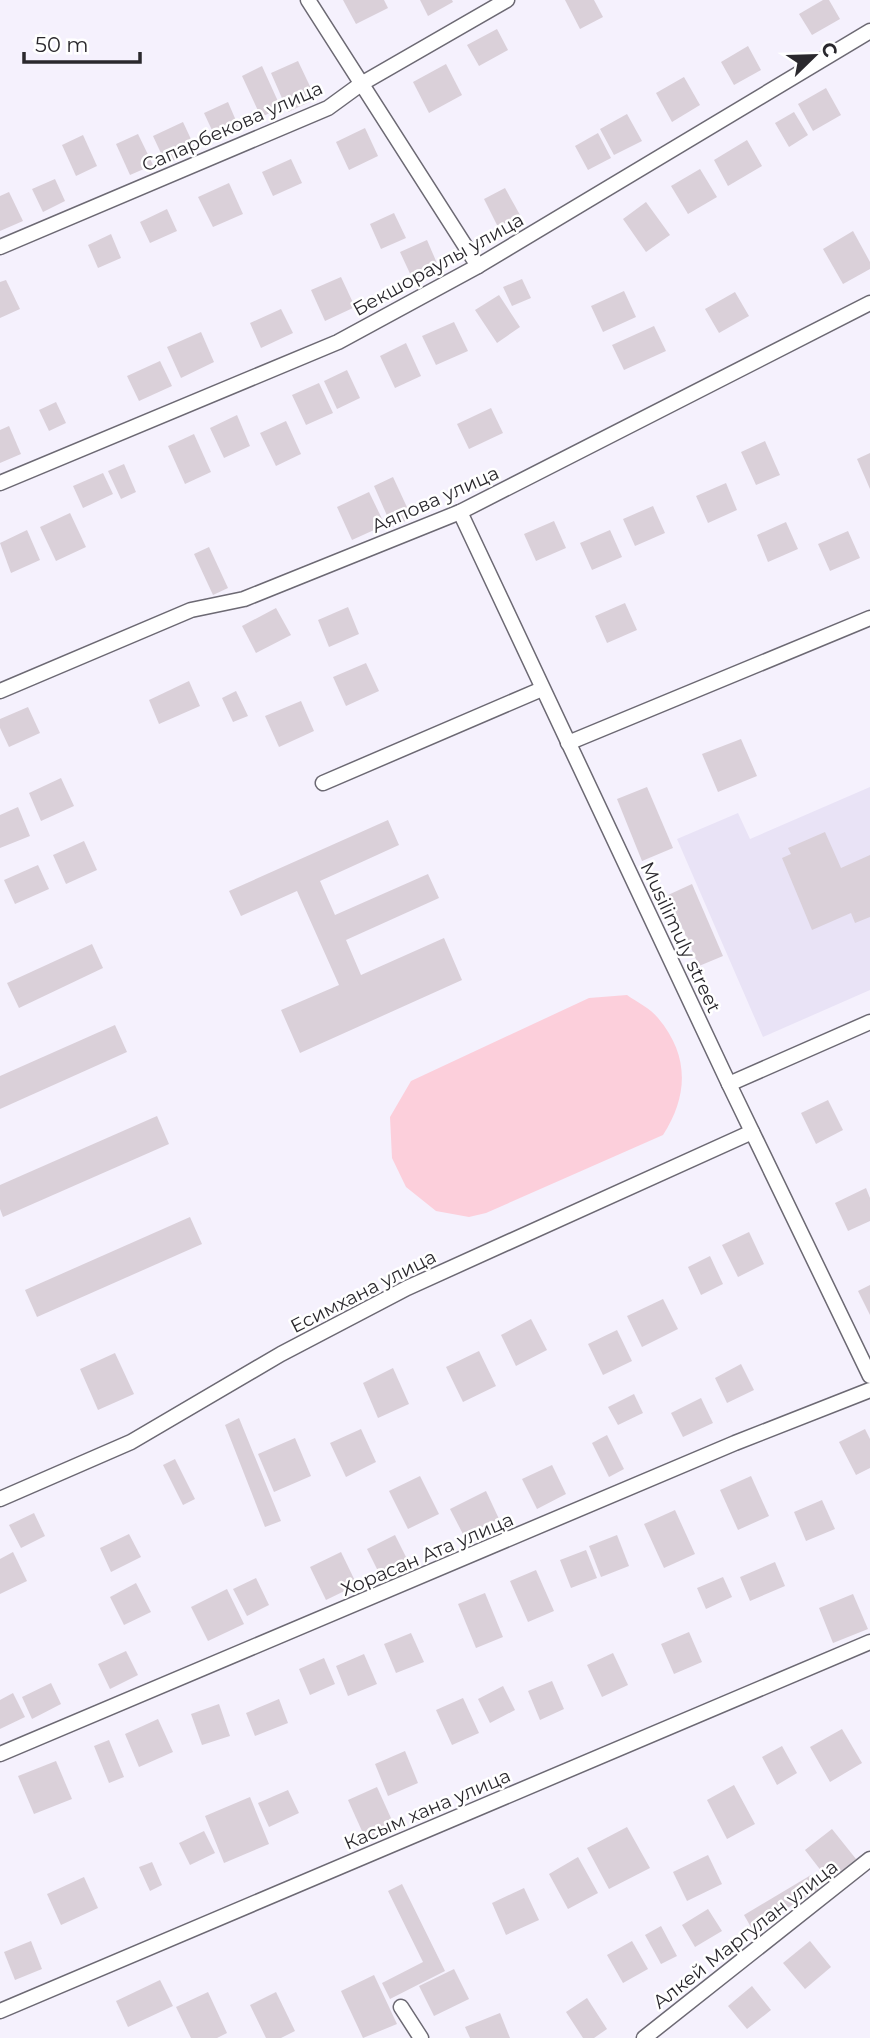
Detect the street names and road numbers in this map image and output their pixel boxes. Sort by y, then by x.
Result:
street label: Сапарбекова улица [138,76,326,177]
street label: Бекшораулы улица [349,208,528,321]
street label: Аяпова улица [368,461,502,538]
street label: Musilimuly street [636,858,726,1017]
street label: Есимхана улица [287,1245,440,1338]
street label: Хорасан Ата улица [337,1508,517,1601]
street label: Касым хана улица [340,1764,514,1855]
street label: Алкей Маргулан улица [648,1855,842,2014]

